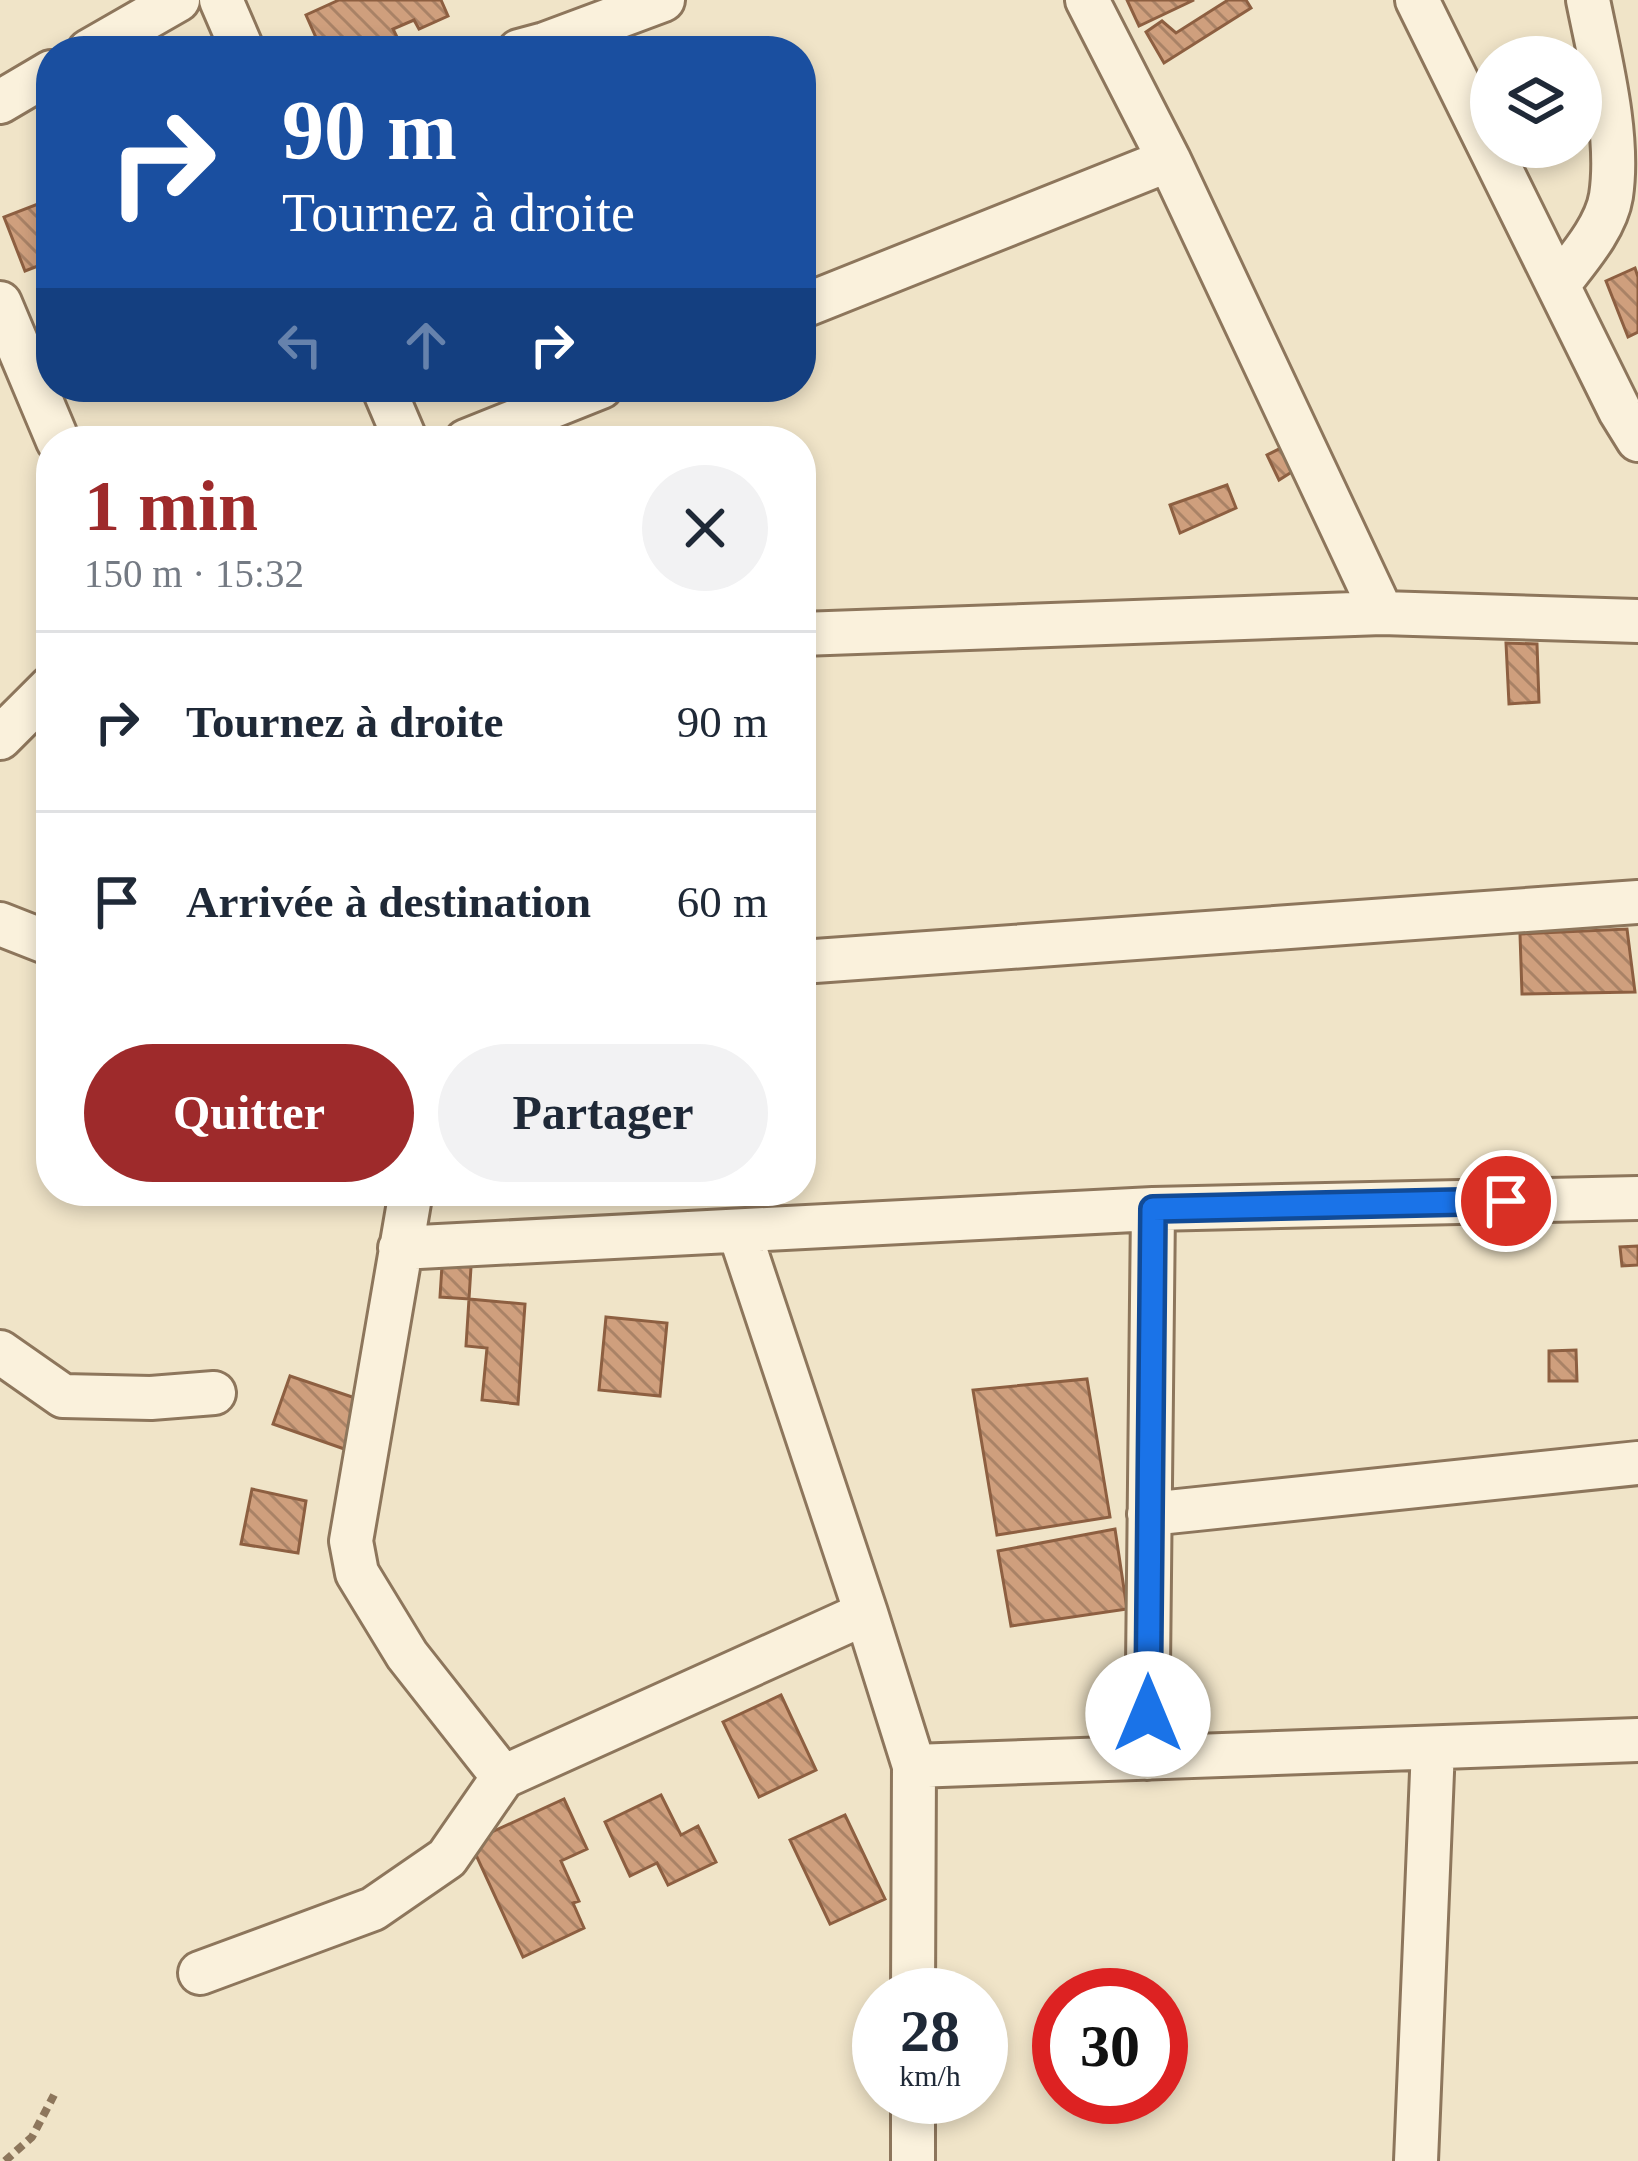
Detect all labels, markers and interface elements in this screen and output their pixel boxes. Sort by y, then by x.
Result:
map controls [1470,36,1602,168]
button: layers [1470,36,1602,168]
icon: right [84,84,240,240]
text: 90 m [282,84,457,177]
text: Tournez à droite [282,183,635,243]
icon: left [267,312,333,378]
icon: ahead [393,312,459,378]
icon: right [519,312,585,378]
button: close [642,465,768,591]
text: 1 min [84,466,258,546]
text: 150 m · 15:32 [84,552,304,595]
icon: right [84,689,150,755]
text: Tournez à droite [186,697,504,747]
text: 90 m [677,697,768,747]
icon: arrive [84,869,150,935]
text: Arrivée à destination [186,877,591,927]
text: 60 m [677,877,768,927]
button: Quitter [84,1044,414,1182]
button: Partager [438,1044,768,1182]
pin [1455,1150,1557,1252]
icon: arrive [1473,1168,1539,1234]
position arrow [1085,1651,1211,1777]
speed limit sign: 30 [1032,1968,1188,2124]
text: 28 [900,1998,960,2064]
text: km/h [899,2059,961,2092]

